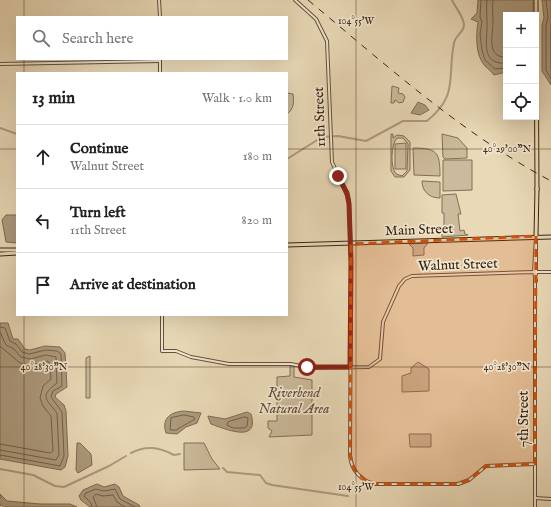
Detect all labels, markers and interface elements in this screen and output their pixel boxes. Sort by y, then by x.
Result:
map controls [503,12,539,120]
button: + [503,12,539,48]
text: 104°55'W [338,15,375,28]
search box [16,16,288,60]
icon: search [30,27,52,49]
text: Search here [62,29,133,48]
button: − [503,48,539,84]
button: locate [503,84,539,120]
street label: 11th Street [310,86,330,148]
text: 13 min [32,88,75,109]
text: Walk · 1.0 km [202,90,272,107]
text: Continue [70,139,128,158]
text: 40°29'00"N [483,143,531,156]
icon: ahead [32,146,54,168]
text: 180 m [243,148,272,165]
text: Walnut Street [70,158,144,175]
route end [329,167,347,185]
text: Turn left [70,203,126,222]
icon: left [32,210,54,232]
text: 820 m [242,212,272,229]
street label: Main Street [385,220,454,240]
text: 11th Street [70,222,126,239]
street label: Walnut Street [418,255,498,275]
icon: arrive [32,274,54,296]
text: Arrive at destination [70,275,196,294]
route start [298,358,316,376]
text: 40°28'30"N [21,361,68,374]
text: 40°28'30"N [484,361,531,374]
park label: Riverbend Natural Area [259,384,329,418]
street label: 7th Street [515,390,533,447]
text: 104°55'W [338,481,375,494]

